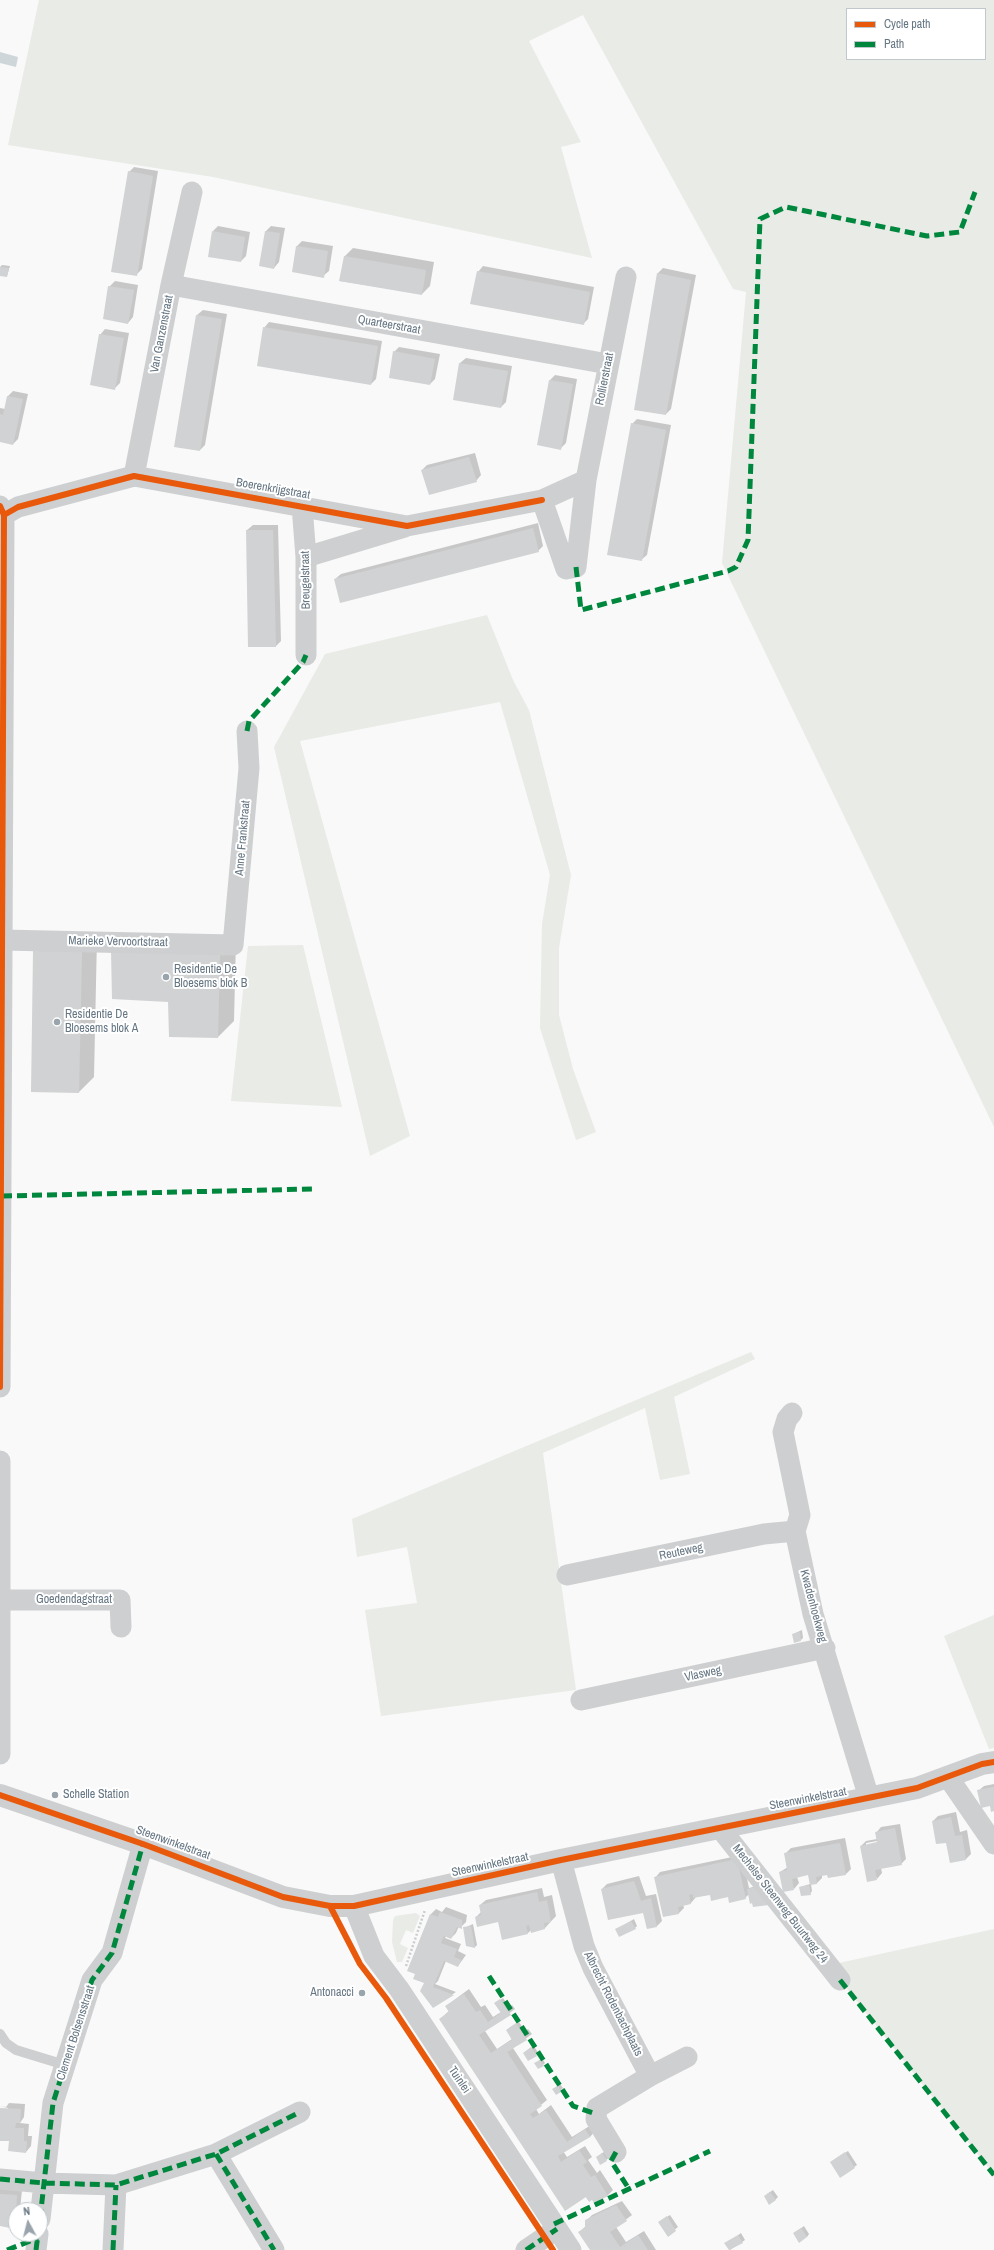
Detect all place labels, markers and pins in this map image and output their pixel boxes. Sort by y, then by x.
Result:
place label: Residentie De Bloesems blok B [174,963,247,991]
marker: Residentie De Bloesems blok B [161,972,171,982]
place label: Residentie De Bloesems blok A [65,1008,138,1036]
marker: Residentie De Bloesems blok A [52,1017,62,1027]
place label: Schelle Station [63,1788,129,1802]
marker: Schelle Station [50,1790,60,1800]
place label: Antonacci [310,1986,354,2000]
marker: Antonacci [357,1988,367,1998]

